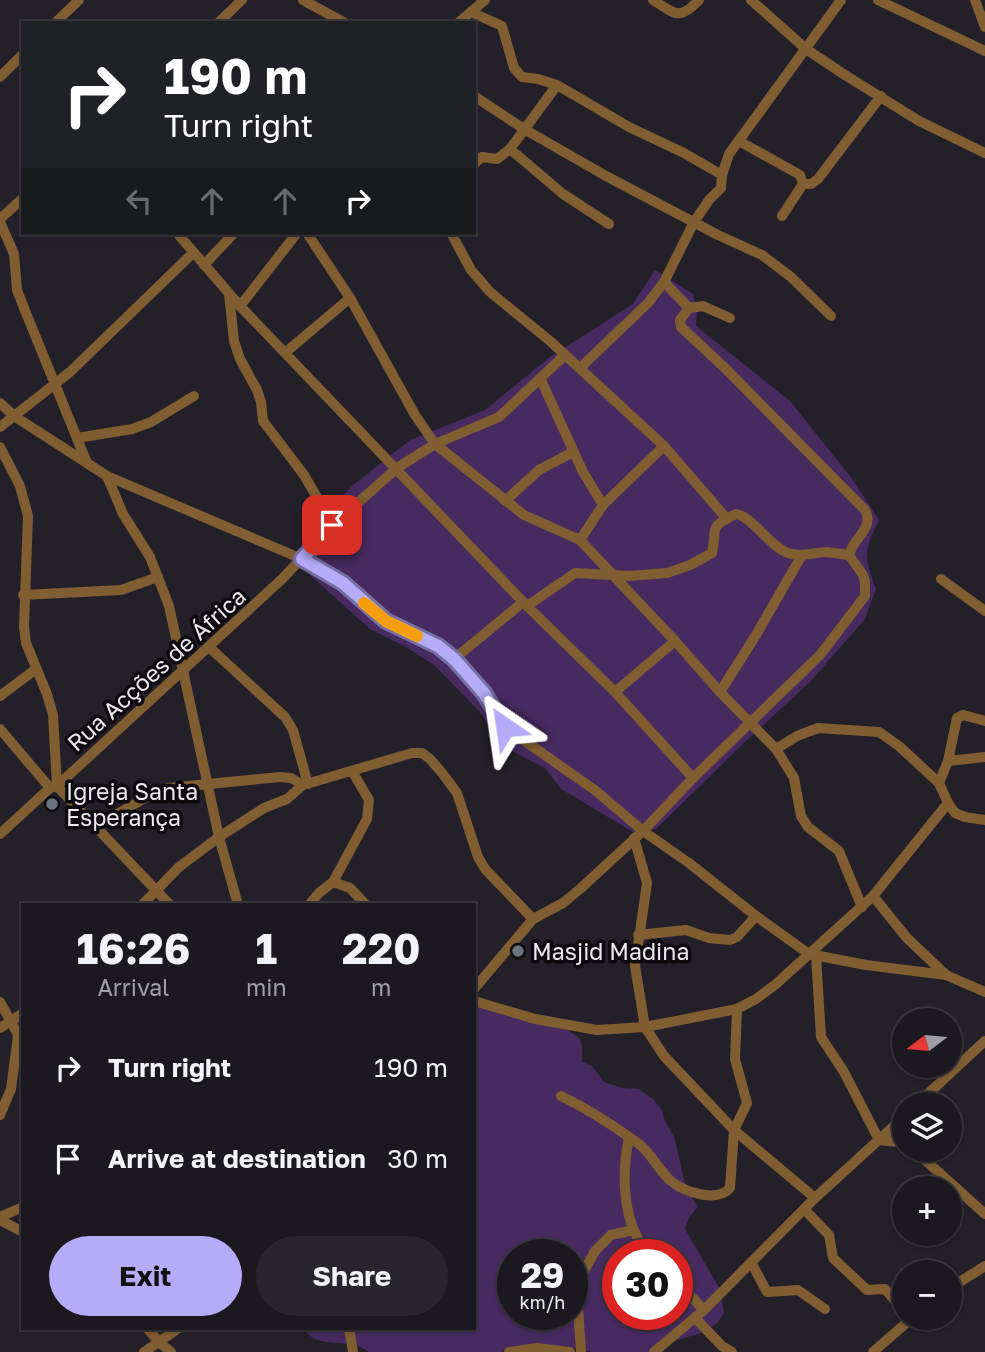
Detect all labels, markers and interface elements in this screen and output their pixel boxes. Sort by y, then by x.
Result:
text: 190 m [164,46,307,105]
icon: right [49,49,140,140]
text: Turn right [164,106,313,144]
icon: left [120,182,158,220]
icon: ahead [193,182,231,220]
icon: ahead [266,182,304,220]
icon: right [339,182,377,220]
pin [302,495,362,555]
icon: arrive [313,506,351,544]
street label: Rua Acções de África [61,582,251,756]
position arrow [468,690,542,764]
place label: Igreja Santa Esperança [66,777,198,831]
marker: Igreja Santa Esperança [44,796,60,812]
text: 16:26 [76,923,190,973]
text: 1 [255,923,277,973]
text: 220 [342,923,421,973]
place label: Masjid Madina [532,937,689,965]
marker: Masjid Madina [510,943,526,959]
text: Arrival [97,973,169,1001]
text: min [246,973,287,1001]
text: m [371,973,391,1001]
north arrow [892,1008,962,1078]
map controls [892,1008,962,1330]
icon: right [49,1049,87,1087]
text: Turn right [108,1052,231,1083]
text: 190 m [374,1052,448,1083]
button: layers [892,1092,962,1162]
icon: arrive [49,1140,87,1178]
text: Arrive at destination [108,1143,366,1174]
text: 30 m [387,1143,448,1174]
button: + [892,1176,962,1246]
button: Exit [49,1236,242,1316]
button: Share [256,1236,448,1316]
speed limit sign: 30 [602,1239,693,1330]
text: 29 [521,1254,564,1296]
button: − [892,1260,962,1330]
text: km/h [520,1291,565,1313]

